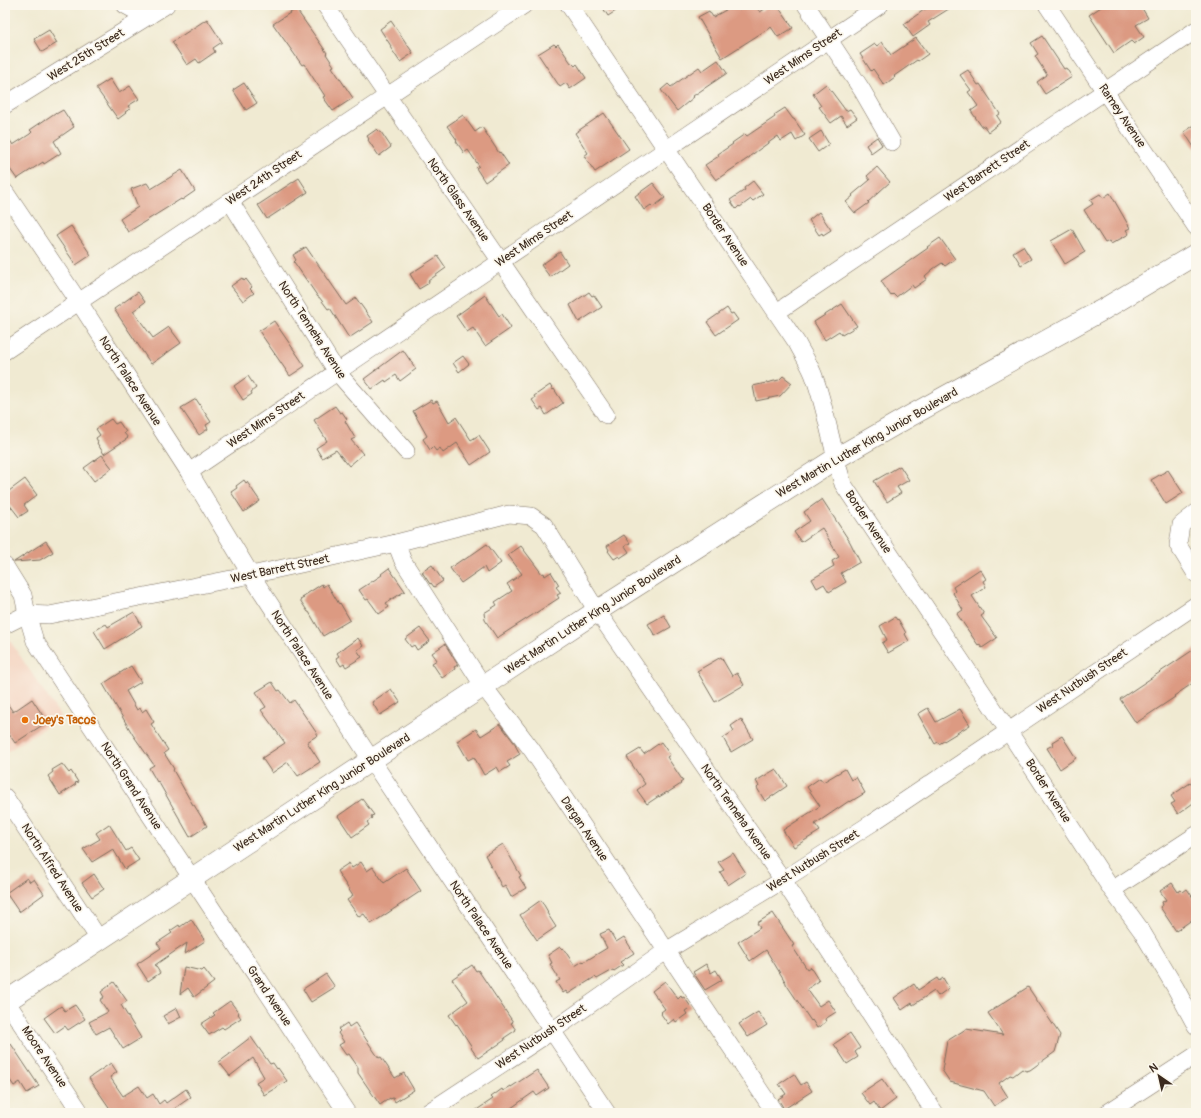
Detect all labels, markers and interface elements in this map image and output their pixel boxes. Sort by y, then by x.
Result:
street label: West 25th Street [45,25,127,85]
street label: West Mims Street [761,25,845,89]
street label: Ramey Avenue [1095,81,1149,151]
street label: West Barrett Street [941,137,1033,205]
street label: West 24th Street [223,147,305,209]
street label: North Glass Avenue [424,155,492,245]
street label: Border Avenue [698,201,752,270]
street label: West Mims Street [492,207,576,271]
street label: North Tenneha Avenue [275,278,349,382]
street label: North Palace Avenue [96,333,165,429]
street label: West Martin Luther King Junior Boulevard [773,385,961,501]
street label: West Mims Street [224,388,308,452]
street label: Border Avenue [841,488,895,557]
street label: West Barrett Street [229,551,331,587]
street label: West Martin Luther King Junior Boulevard [502,552,684,678]
street label: North Palace Avenue [268,607,337,703]
street label: West Nutbush Street [1034,645,1130,717]
place label: Joey's Tacos [33,713,96,728]
marker: Joey's Tacos [20,715,30,725]
street label: West Martin Luther King Junior Boulevard [231,730,413,856]
street label: North Grand Avenue [97,739,165,833]
street label: Border Avenue [1022,756,1074,826]
street label: North Tenneha Avenue [697,761,775,863]
street label: Dargan Avenue [557,794,611,864]
street label: North Alfred Avenue [18,821,86,915]
street label: West Nutbush Street [764,826,862,895]
street label: North Palace Avenue [446,878,516,972]
street label: Grand Avenue [243,963,295,1029]
street label: West Nutbush Street [493,1001,589,1073]
street label: Moore Avenue [18,1023,70,1091]
north arrow [1139,1056,1179,1096]
text: N [1147,1060,1161,1076]

